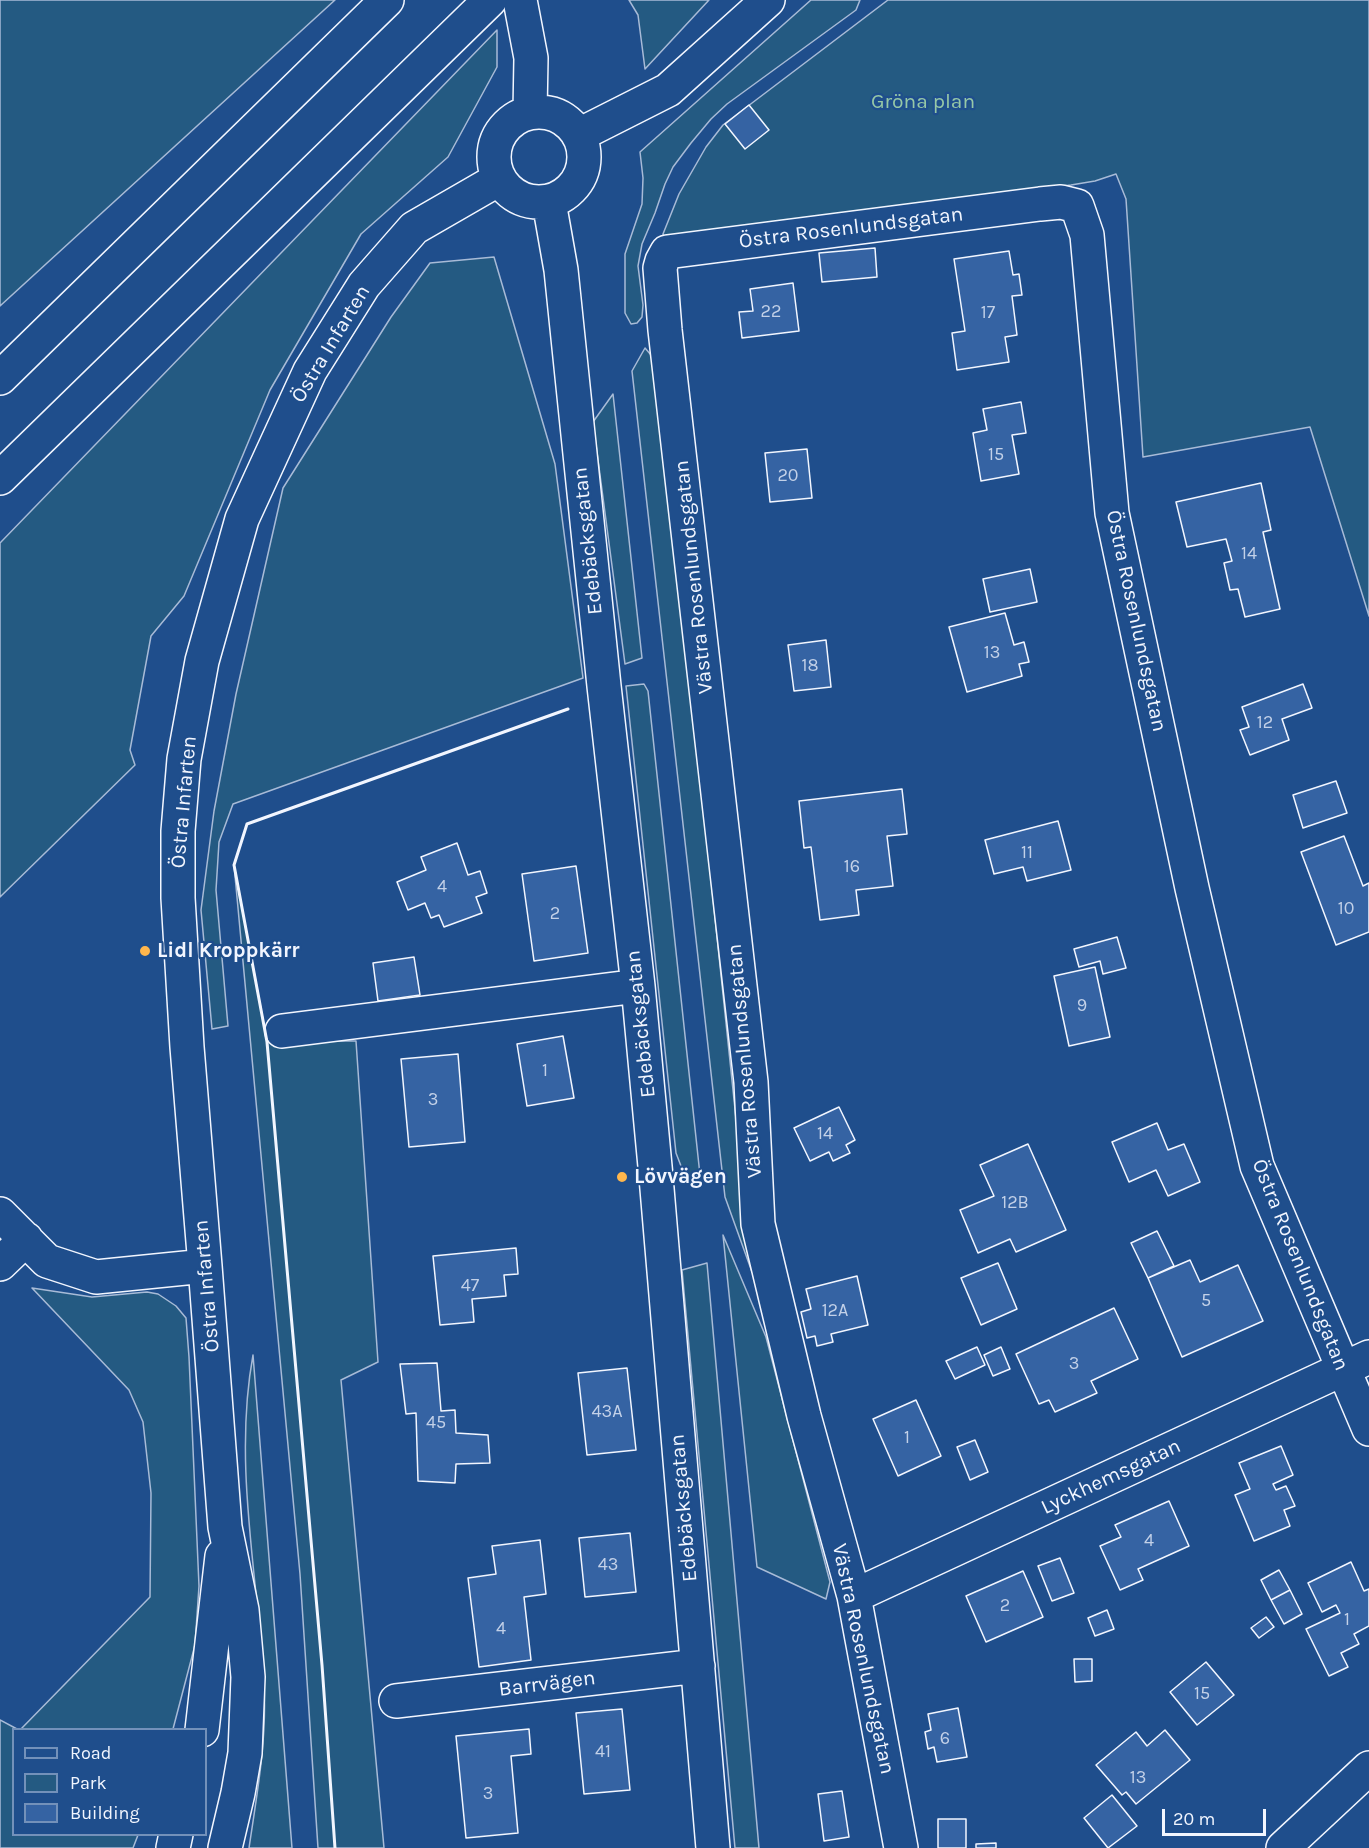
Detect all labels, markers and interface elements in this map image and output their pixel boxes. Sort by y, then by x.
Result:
park label: Gröna plan [871,89,975,115]
street label: Östra Rosenlundsgatan [737,202,965,254]
street label: Östra Infarten [286,281,376,407]
house number: 22 [761,301,781,323]
house number: 17 [981,302,995,324]
house number: 15 [988,444,1004,466]
street label: Västra Rosenlundsgatan [669,459,719,695]
house number: 20 [777,465,799,487]
street label: Edebäcksgatan [568,466,608,616]
street label: Östra Rosenlundsgatan [1100,508,1172,734]
house number: 14 [1241,543,1257,565]
house number: 13 [984,642,1000,664]
house number: 18 [801,655,819,677]
house number: 12 [1257,712,1273,734]
street label: Östra Infarten [166,735,202,869]
house number: 11 [1021,842,1033,864]
house number: 16 [844,856,860,878]
house number: 4 [437,876,447,898]
house number: 10 [1338,898,1354,920]
house number: 2 [550,903,560,925]
place label: Lidl Kroppkärr [157,938,300,964]
street label: Västra Rosenlundsgatan [722,943,768,1179]
marker: Lidl Kroppkärr [138,944,152,958]
street label: Edebäcksgatan [621,949,661,1099]
house number: 9 [1077,995,1087,1017]
house number: 1 [542,1060,548,1082]
house number: 3 [428,1089,438,1111]
house number: 14 [817,1123,833,1145]
street label: Östra Rosenlundsgatan [1246,1156,1354,1374]
place label: Lövvägen [634,1164,727,1190]
marker: Lövvägen [615,1170,629,1184]
house number: 12B [1001,1192,1029,1214]
street label: Östra Infarten [189,1219,225,1353]
house number: 47 [461,1275,479,1297]
house number: 5 [1201,1290,1211,1312]
house number: 12A [822,1300,848,1322]
house number: 3 [1069,1353,1079,1375]
house number: 43A [591,1401,623,1423]
house number: 45 [426,1412,446,1434]
house number: 1 [904,1427,910,1449]
street label: Edebäcksgatan [665,1433,703,1583]
street label: Lyckhemsgatan [1037,1434,1185,1520]
house number: 4 [1144,1530,1154,1552]
street label: Västra Rosenlundsgatan [826,1541,900,1777]
house number: 43 [598,1554,618,1576]
house number: 2 [1000,1595,1010,1617]
house number: 1 [1344,1609,1350,1631]
house number: 4 [496,1618,506,1640]
street label: Barrvägen [497,1666,597,1702]
house number: 15 [1194,1683,1210,1705]
legend [12,1728,207,1836]
house number: 6 [940,1728,950,1750]
house number: 41 [595,1741,611,1763]
text: Road [70,1742,111,1764]
house number: 13 [1130,1767,1146,1789]
text: Park [70,1772,107,1794]
house number: 3 [483,1783,493,1805]
scale bar [1165,1797,1268,1835]
text: Building [70,1802,140,1824]
text: 20 m [1173,1808,1215,1830]

